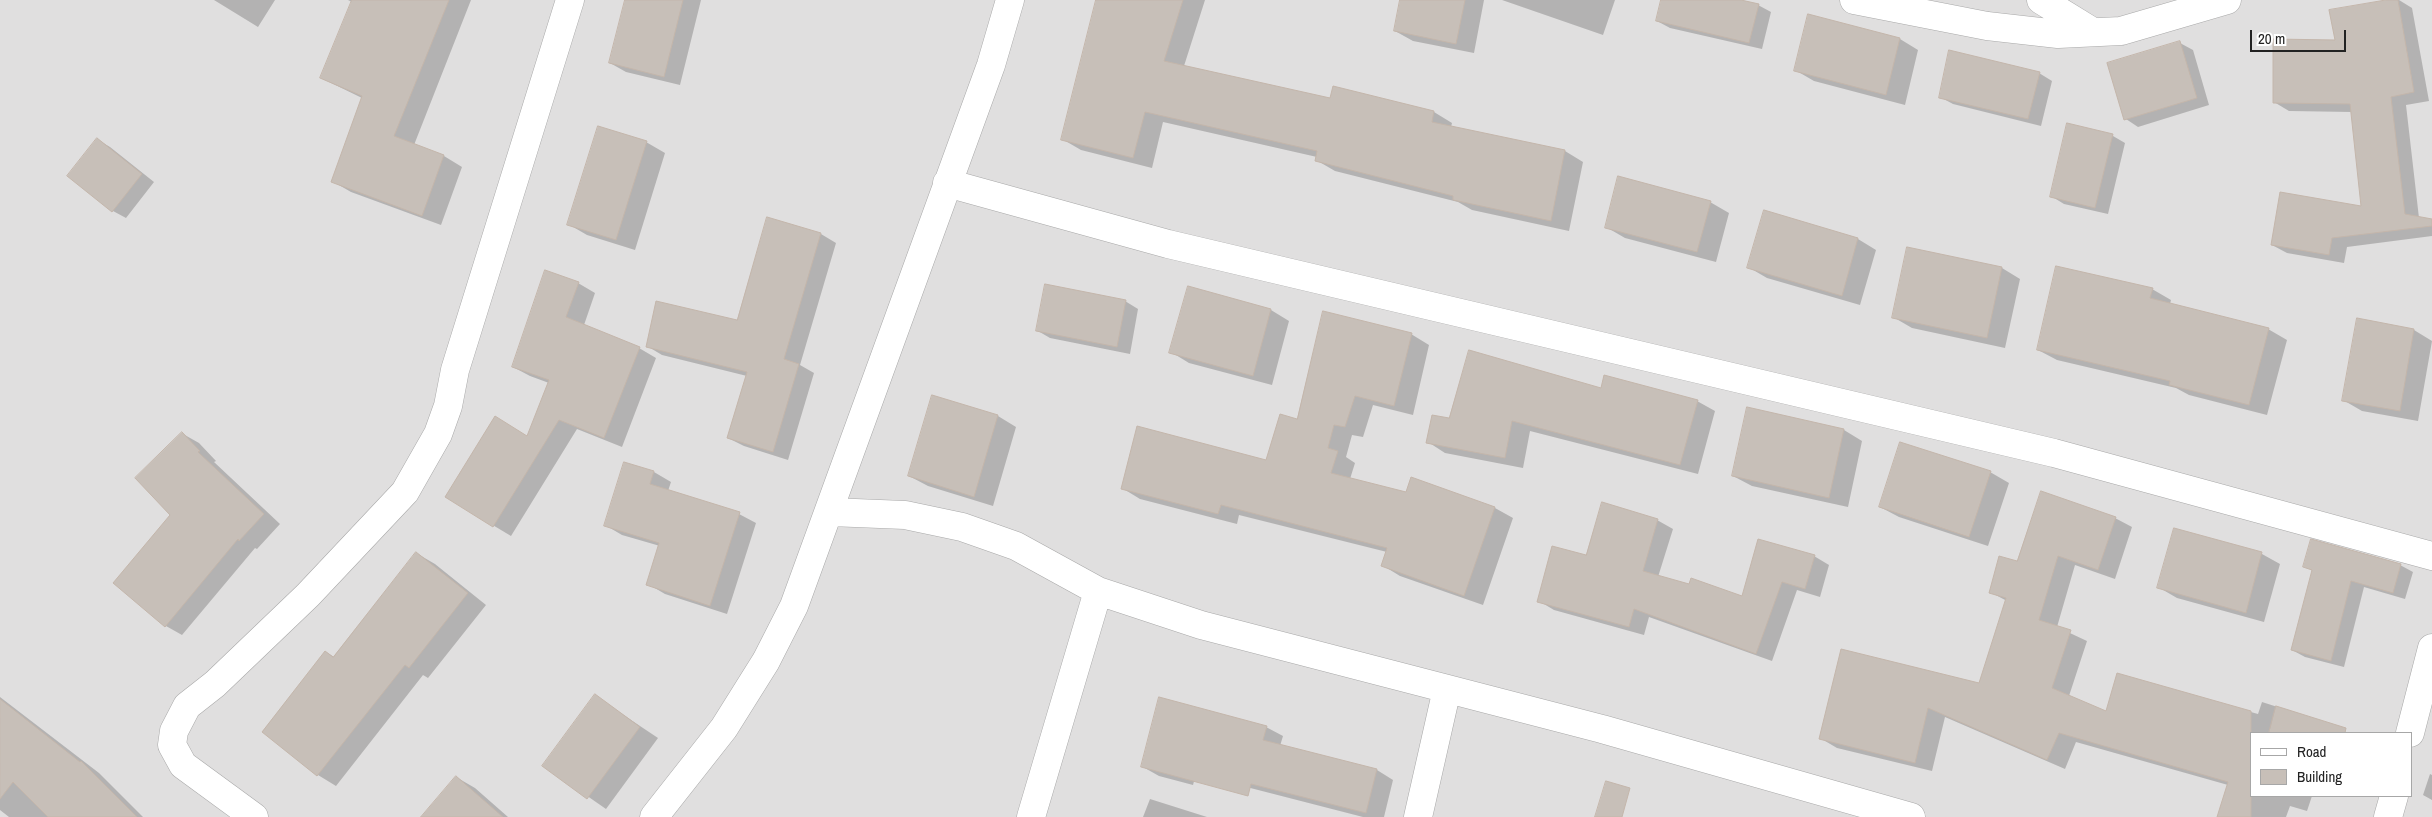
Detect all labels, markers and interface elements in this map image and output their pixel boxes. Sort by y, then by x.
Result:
scale bar [2252,20,2348,52]
text: 20 m [2258,28,2285,49]
legend [2250,732,2412,797]
text: Road [2297,741,2326,762]
text: Building [2297,766,2342,787]

